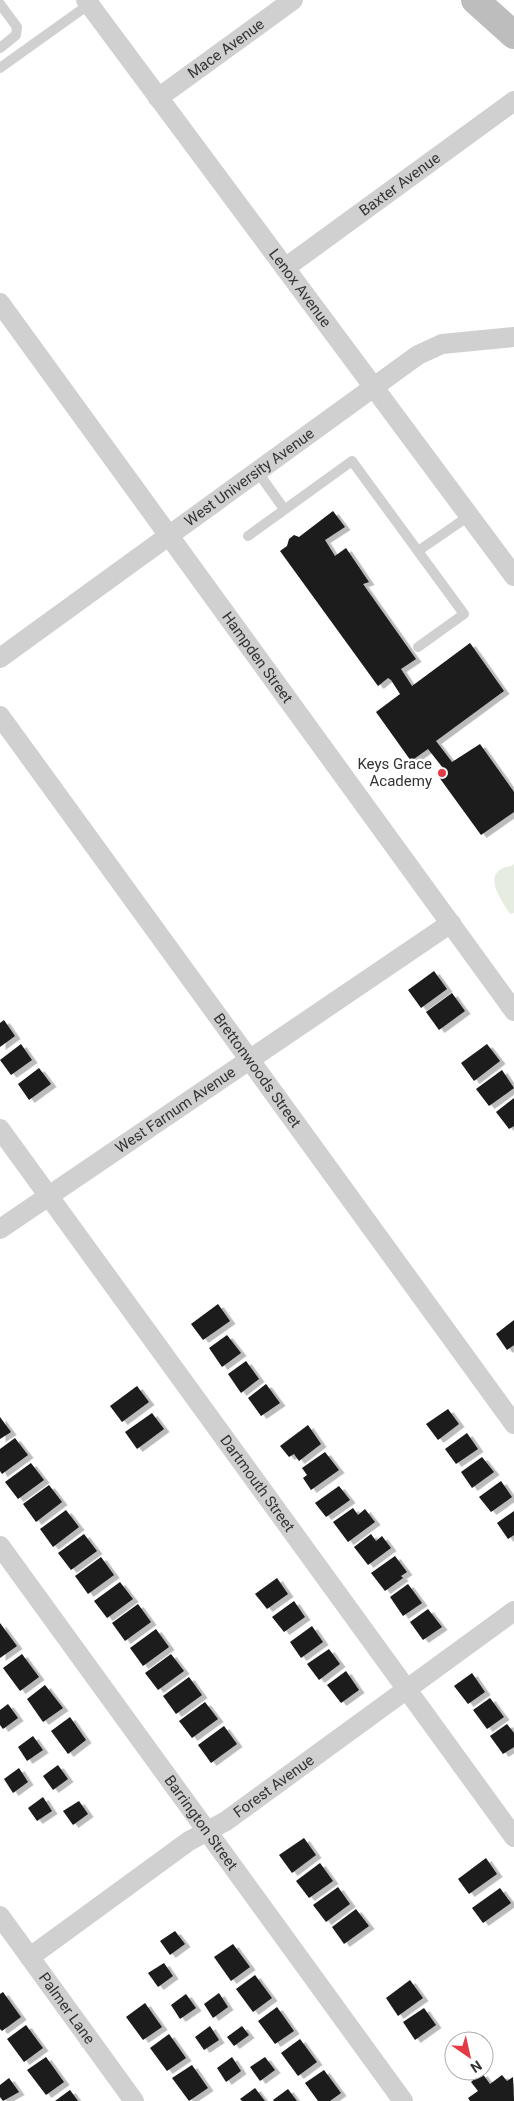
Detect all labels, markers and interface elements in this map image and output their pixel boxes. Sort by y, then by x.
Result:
street label: Mace Avenue [184,15,268,82]
street label: Baxter Avenue [356,149,444,220]
street label: Lenox Avenue [265,245,335,331]
street label: West University Avenue [181,424,318,530]
street label: Hampden Street [218,608,297,707]
place label: Keys Grace Academy [357,755,432,790]
marker: Keys Grace Academy [436,767,448,779]
street label: Brettonwoods Street [210,1010,305,1131]
street label: West Farnum Avenue [112,1063,239,1157]
street label: Dartmouth Street [216,1432,298,1535]
street label: Forest Avenue [230,1751,318,1821]
street label: Barrington Street [160,1772,242,1874]
street label: Palmer Lane [35,1969,99,2048]
north arrow [444,2031,494,2081]
text: N [468,2057,485,2076]

